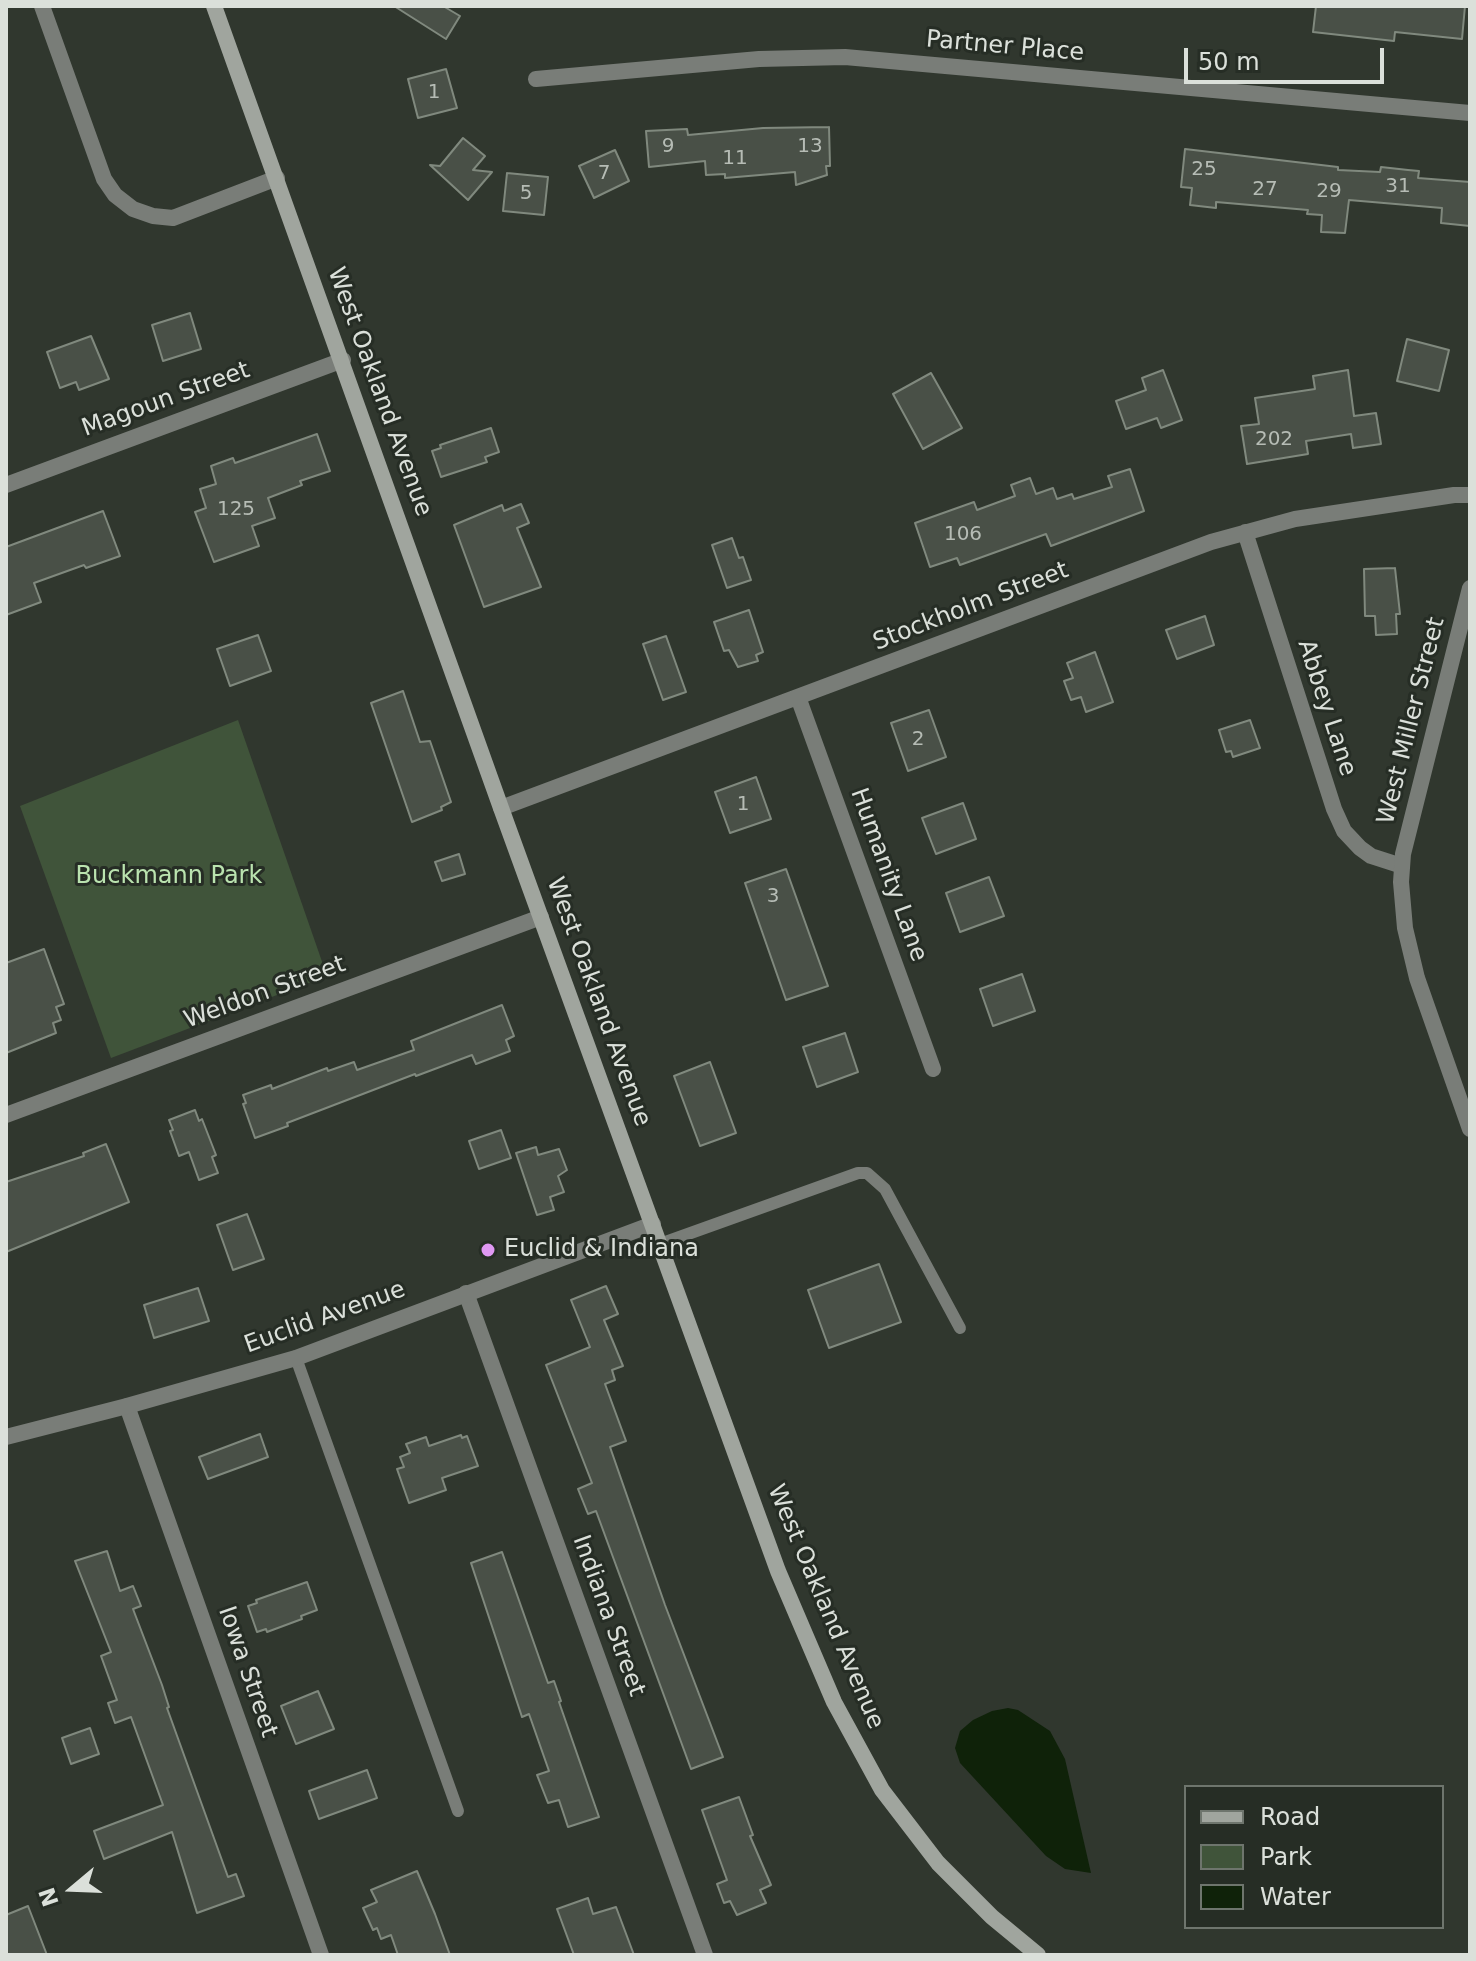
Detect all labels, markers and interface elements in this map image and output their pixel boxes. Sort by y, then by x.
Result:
street label: Partner Place [925,26,1085,68]
scale bar [1188,32,1388,82]
text: 50 m [1198,48,1260,76]
house number: 1 [428,81,440,105]
house number: 9 [662,135,674,159]
house number: 13 [797,135,823,159]
house number: 11 [722,147,748,171]
house number: 25 [1191,158,1217,182]
house number: 7 [598,162,610,186]
house number: 31 [1385,175,1411,199]
house number: 27 [1252,178,1278,202]
house number: 29 [1316,180,1342,204]
house number: 5 [520,182,532,206]
street label: West Oakland Avenue [321,264,437,520]
street label: Magoun Street [78,356,254,444]
house number: 202 [1255,428,1293,452]
house number: 125 [217,498,255,522]
house number: 106 [944,523,982,547]
street label: Stockholm Street [869,556,1073,658]
street label: West Miller Street [1372,614,1452,828]
street label: Abbey Lane [1290,636,1362,780]
house number: 2 [912,728,924,752]
street label: Humanity Lane [843,784,933,966]
house number: 1 [737,793,749,817]
park label: Buckmann Park [76,863,262,891]
street label: West Oakland Avenue [540,874,656,1130]
house number: 3 [767,885,779,909]
street label: Weldon Street [180,950,350,1036]
place label: Euclid & Indiana [504,1236,699,1264]
marker: Euclid & Indiana [479,1241,497,1259]
street label: Euclid Avenue [241,1276,409,1360]
street label: West Oakland Avenue [760,1480,890,1734]
street label: Indiana Street [566,1531,650,1701]
street label: Iowa Street [211,1603,283,1741]
legend [1184,1785,1444,1929]
text: Road [1260,1803,1320,1831]
text: Park [1260,1843,1312,1871]
north arrow [32,1849,112,1929]
text: Water [1260,1883,1331,1911]
text: N [34,1884,64,1910]

